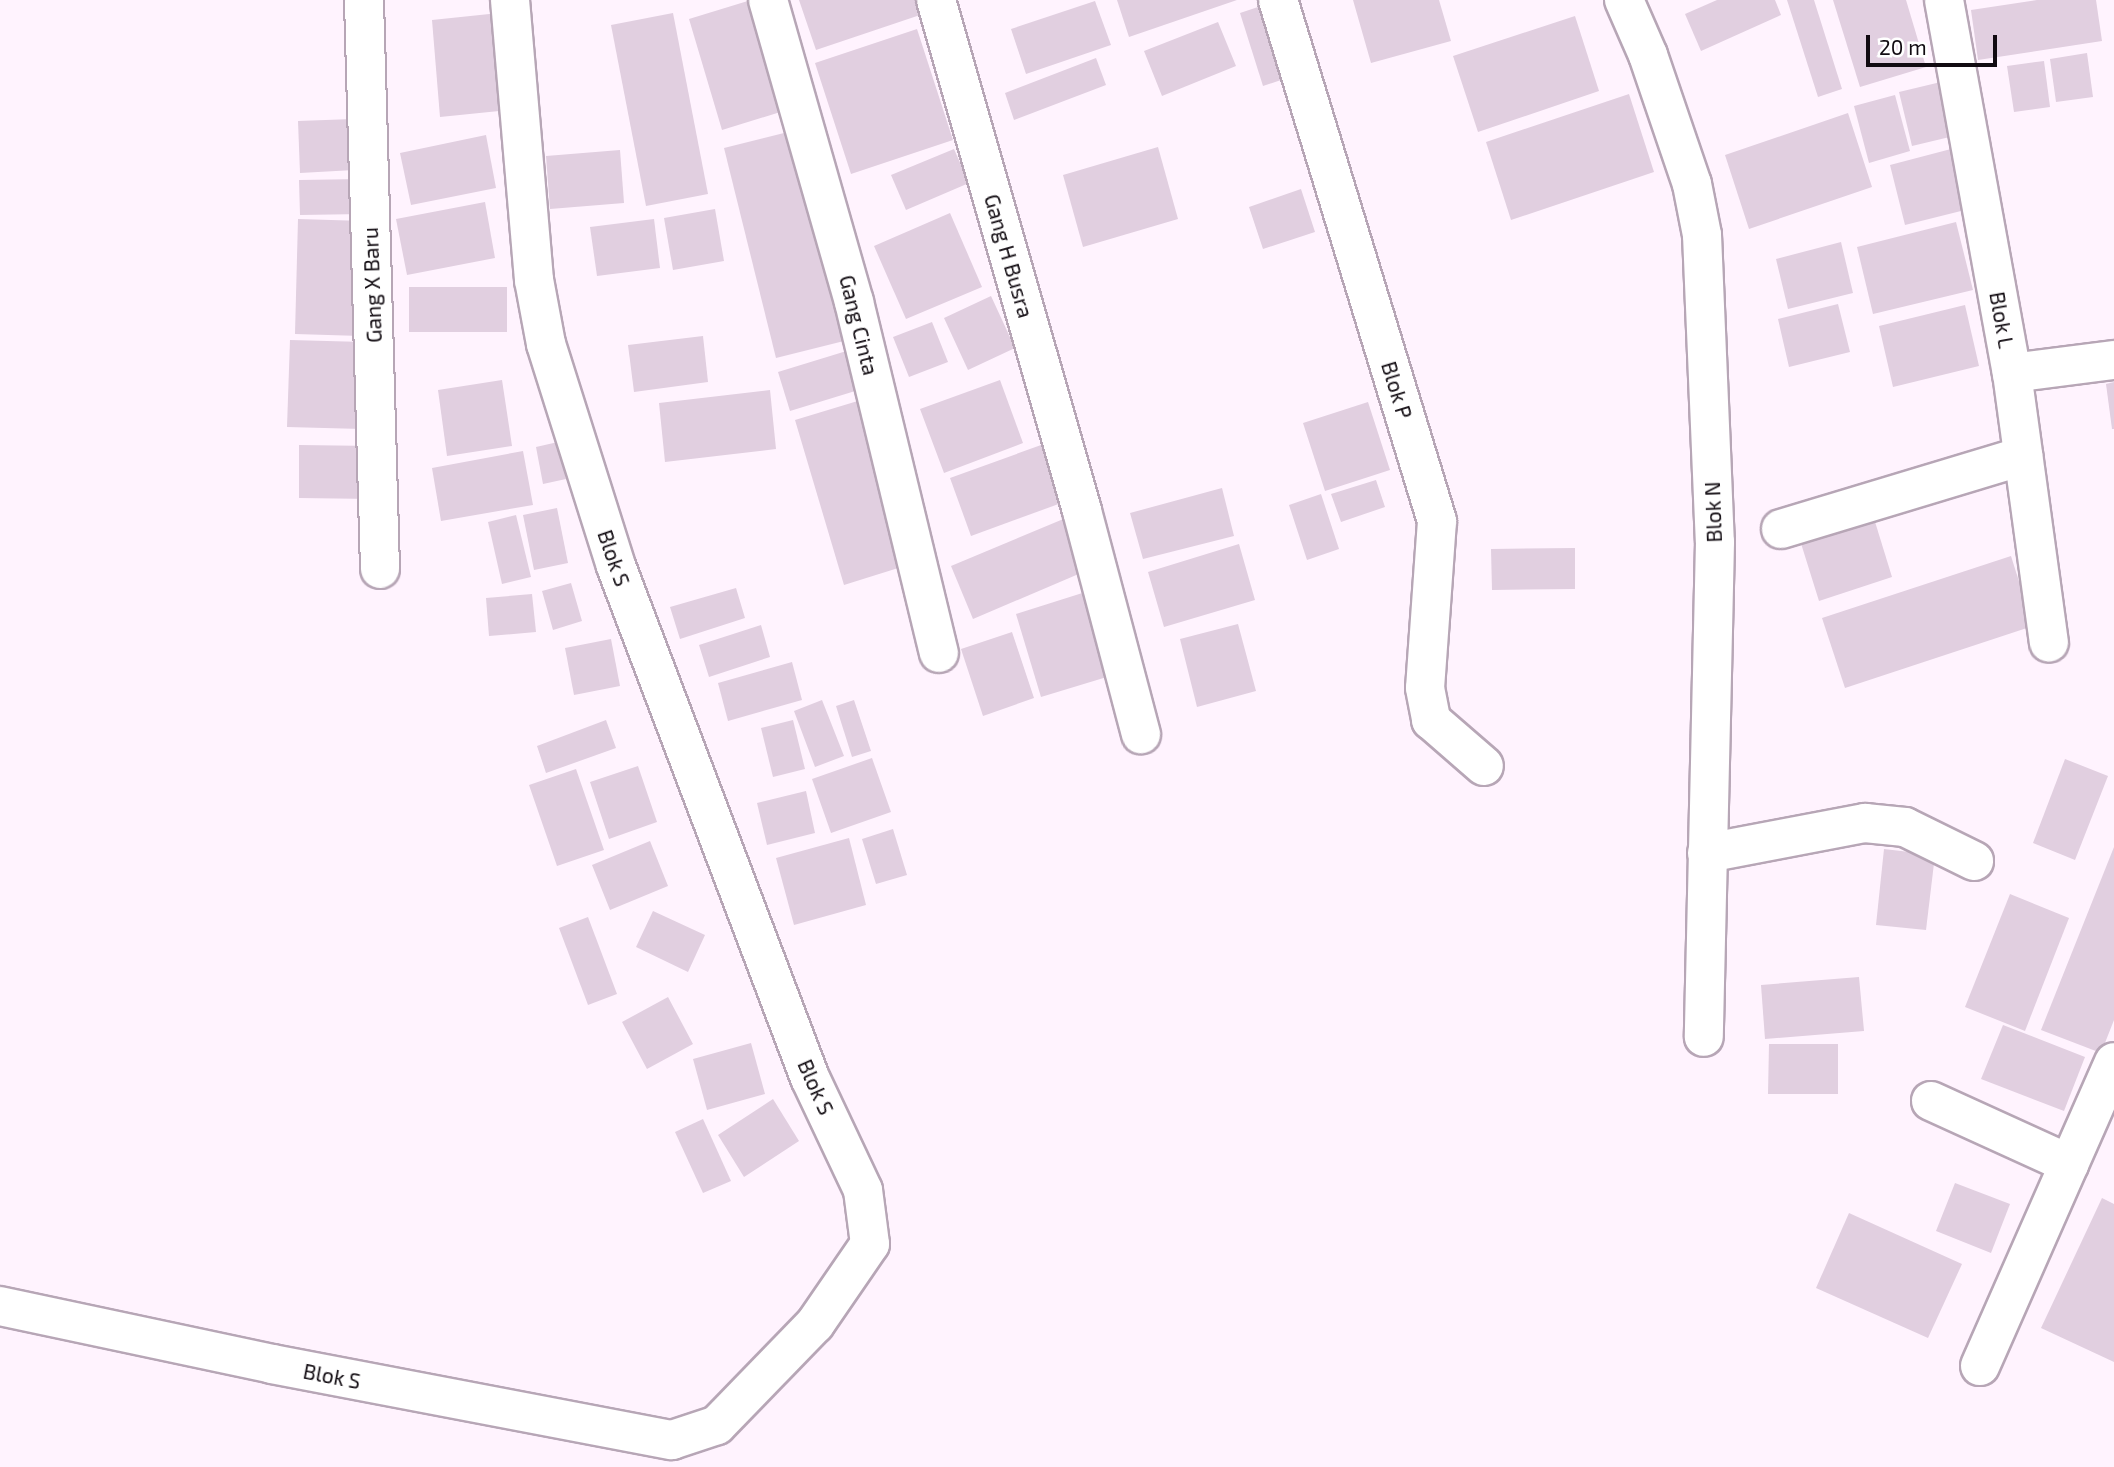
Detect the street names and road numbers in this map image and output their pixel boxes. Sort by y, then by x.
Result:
street label: Gang H Busra [979,191,1039,321]
street label: Gang X Baru [357,227,387,343]
street label: Gang Cinta [834,272,884,378]
street label: Blok L [1985,290,2019,350]
street label: Blok P [1376,358,1418,422]
street label: Blok N [1699,481,1727,543]
street label: Blok S [593,526,635,590]
street label: Blok S [793,1055,839,1119]
street label: Blok S [301,1358,363,1394]

